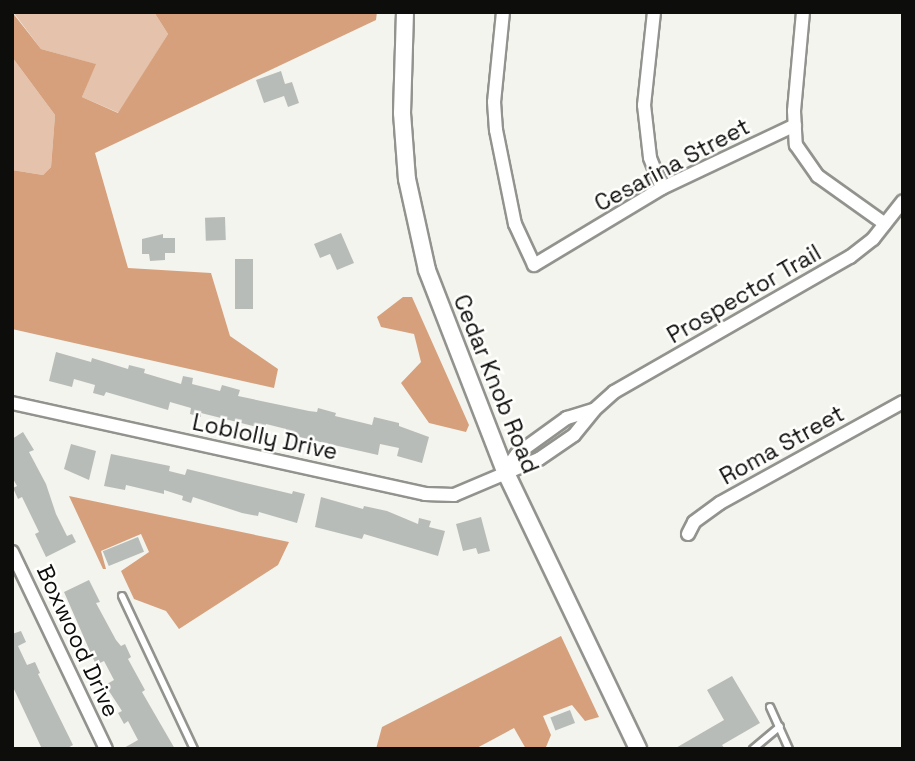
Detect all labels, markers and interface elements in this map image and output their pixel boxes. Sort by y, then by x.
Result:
street label: Cesarina Street [590,113,754,217]
street label: Prospector Trail [662,239,826,349]
street label: Cedar Knob Road [448,291,544,477]
street label: Roma Street [715,399,849,491]
street label: Loblolly Drive [190,408,340,466]
street label: Boxwood Drive [31,561,125,721]

